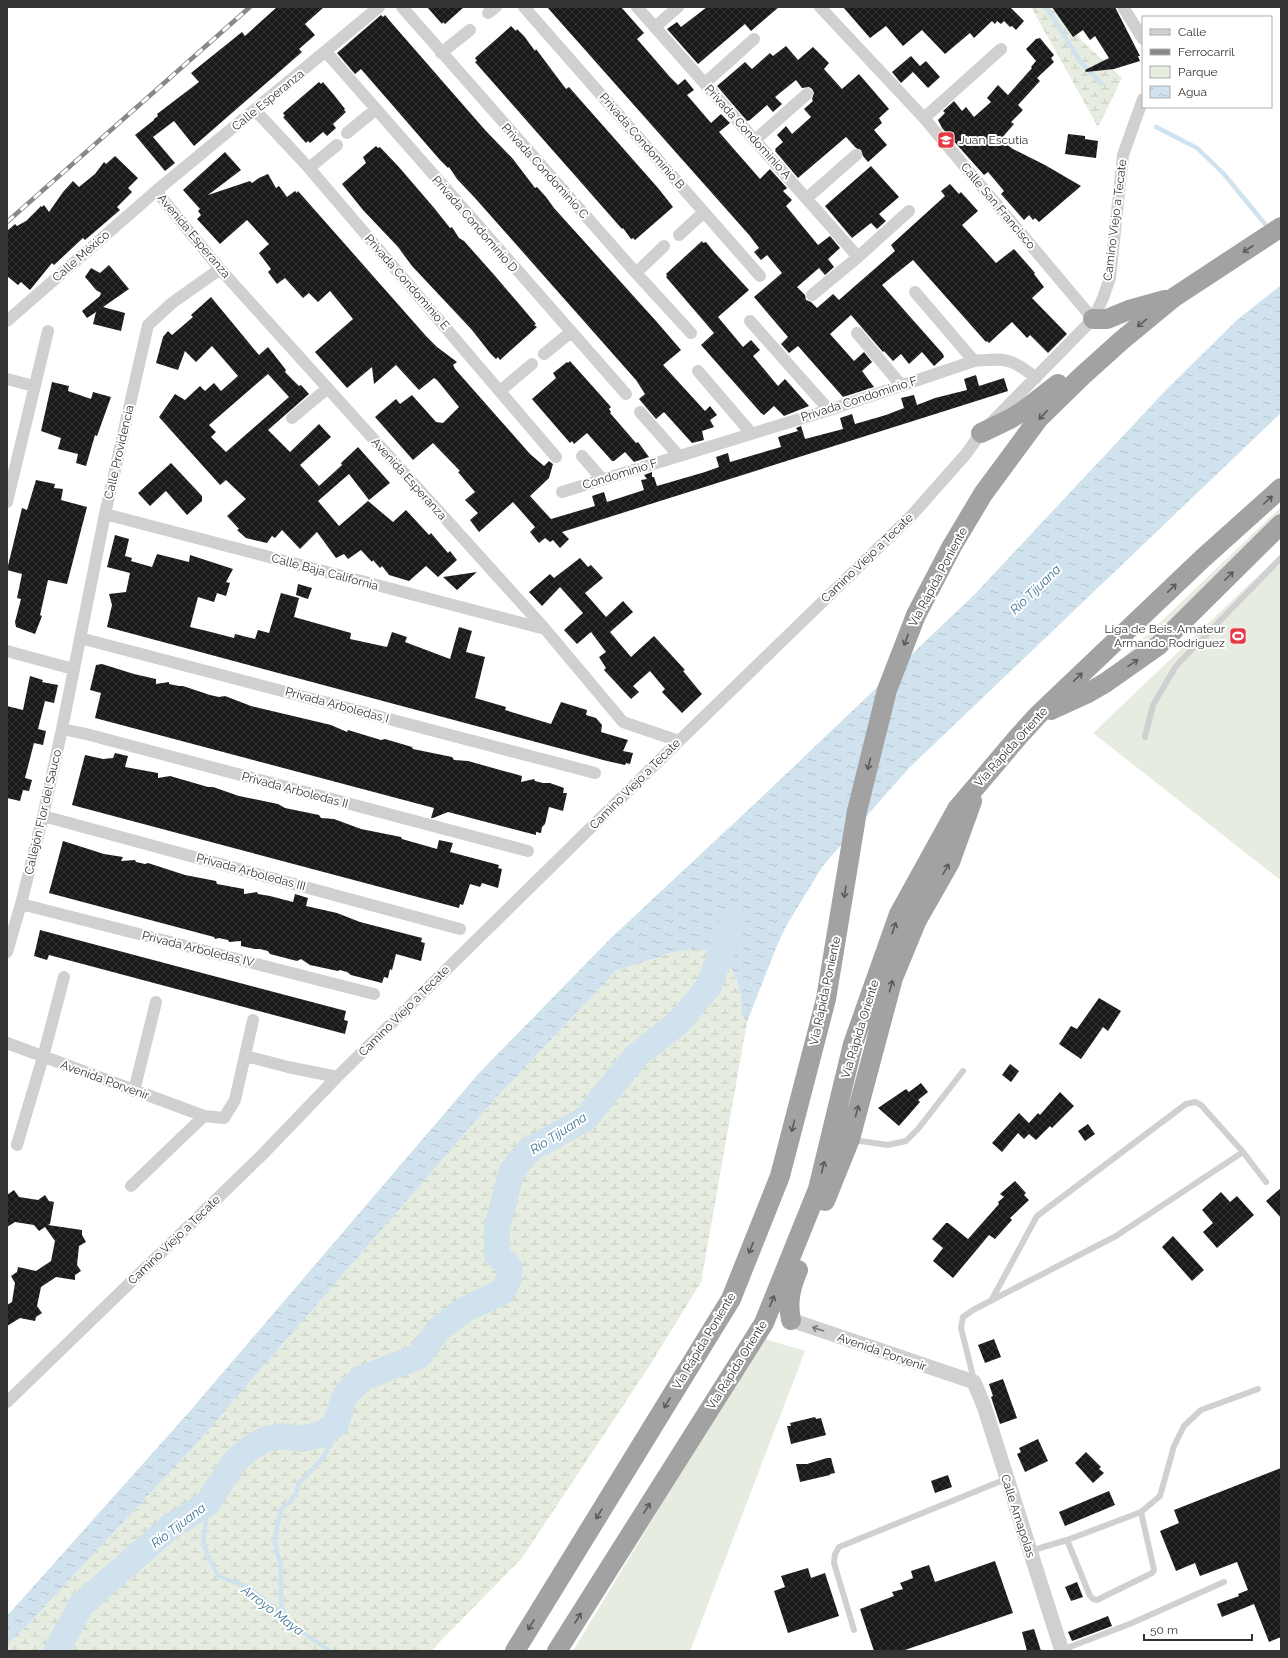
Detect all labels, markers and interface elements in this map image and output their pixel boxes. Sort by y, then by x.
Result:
legend [1142,16,1272,108]
text: Calle [1178,25,1206,39]
text: Ferrocarril [1178,45,1235,59]
text: Parque [1178,65,1218,79]
street label: Calle Esperanza [229,67,307,133]
street label: Privada Condominio A [702,82,794,182]
text: Agua [1178,85,1207,99]
street label: Privada Condominio B [597,90,687,192]
street label: Privada Condominio C [499,121,591,221]
school or university icon: Juan Escutia [936,130,956,150]
place label: Juan Escutia [959,133,1028,147]
street label: Camino Viejo a Tecate [1101,158,1129,282]
street label: Calle San Francisco [958,160,1038,252]
street label: Privada Condominio D [429,173,521,275]
street label: Avenida Esperanza [155,191,233,281]
street label: Calle México [50,227,112,285]
street label: Privada Condominio E [362,231,452,333]
one-way arrow [1243,245,1254,253]
one-way arrow [1137,319,1147,328]
street label: Privada Condominio F [799,374,919,424]
street label: Calle Providencia [101,404,137,500]
one-way arrow [1038,410,1048,420]
street label: Avenida Esperanza [369,435,449,523]
street label: Condominio F [581,456,659,492]
one-way arrow [1262,496,1272,505]
street label: Camino Viejo a Tecate [818,511,916,605]
street label: Vía Rápida Poniente [906,525,970,629]
street label: Calle Baja California [270,551,380,593]
water label: Río Tijuana [1007,561,1064,617]
one-way arrow [1224,571,1234,581]
one-way arrow [1167,583,1177,593]
place label: Liga de Beis. Amateur Armando Rodriguez [1104,622,1226,650]
sports icon: Liga de Beis. Amateur Armando Rodriguez [1228,626,1248,646]
one-way arrow [902,633,910,645]
one-way arrow [1128,659,1139,667]
one-way arrow [1073,673,1083,682]
street label: Privada Arboledas I [284,684,390,726]
street label: Vía Rápida Oriente [972,704,1050,790]
street label: Camino Viejo a Tecate [587,736,683,832]
street label: Callejón Flor del Sauco [22,748,64,876]
one-way arrow [865,757,872,770]
street label: Privada Arboledas II [240,769,350,811]
street label: Privada Arboledas III [195,851,307,893]
one-way arrow [943,863,951,875]
one-way arrow [841,885,849,898]
one-way arrow [890,922,898,934]
street label: Privada Arboledas IV [141,928,255,970]
street label: Vía Rápida Poniente [807,935,843,1047]
street label: Camino Viejo a Tecate [356,963,452,1059]
street label: Vía Rápida Oriente [838,978,882,1080]
one-way arrow [887,980,895,993]
street label: Avenida Porvenir [59,1057,152,1103]
one-way arrow [854,1105,861,1118]
water label: Río Tijuana [527,1109,590,1157]
one-way arrow [789,1119,797,1132]
one-way arrow [820,1161,828,1174]
street label: Camino Viejo a Tecate [125,1193,223,1287]
one-way arrow [747,1242,755,1254]
street label: Vía Rápida Poniente [669,1290,739,1392]
one-way arrow [769,1296,777,1308]
street label: Vía Rápida Oriente [704,1318,770,1412]
one-way arrow [811,1325,824,1332]
street label: Avenida Porvenir [836,1330,929,1374]
one-way arrow [663,1397,671,1408]
street label: Calle Amapolas [998,1473,1038,1560]
water label: Río Tijuana [148,1500,209,1551]
one-way arrow [643,1503,651,1514]
one-way arrow [595,1508,603,1519]
water label: Arroyo Maya [238,1582,307,1639]
one-way arrow [574,1613,582,1624]
scale bar [1144,1616,1252,1642]
one-way arrow [527,1619,535,1631]
text: 50 m [1150,1623,1178,1637]

